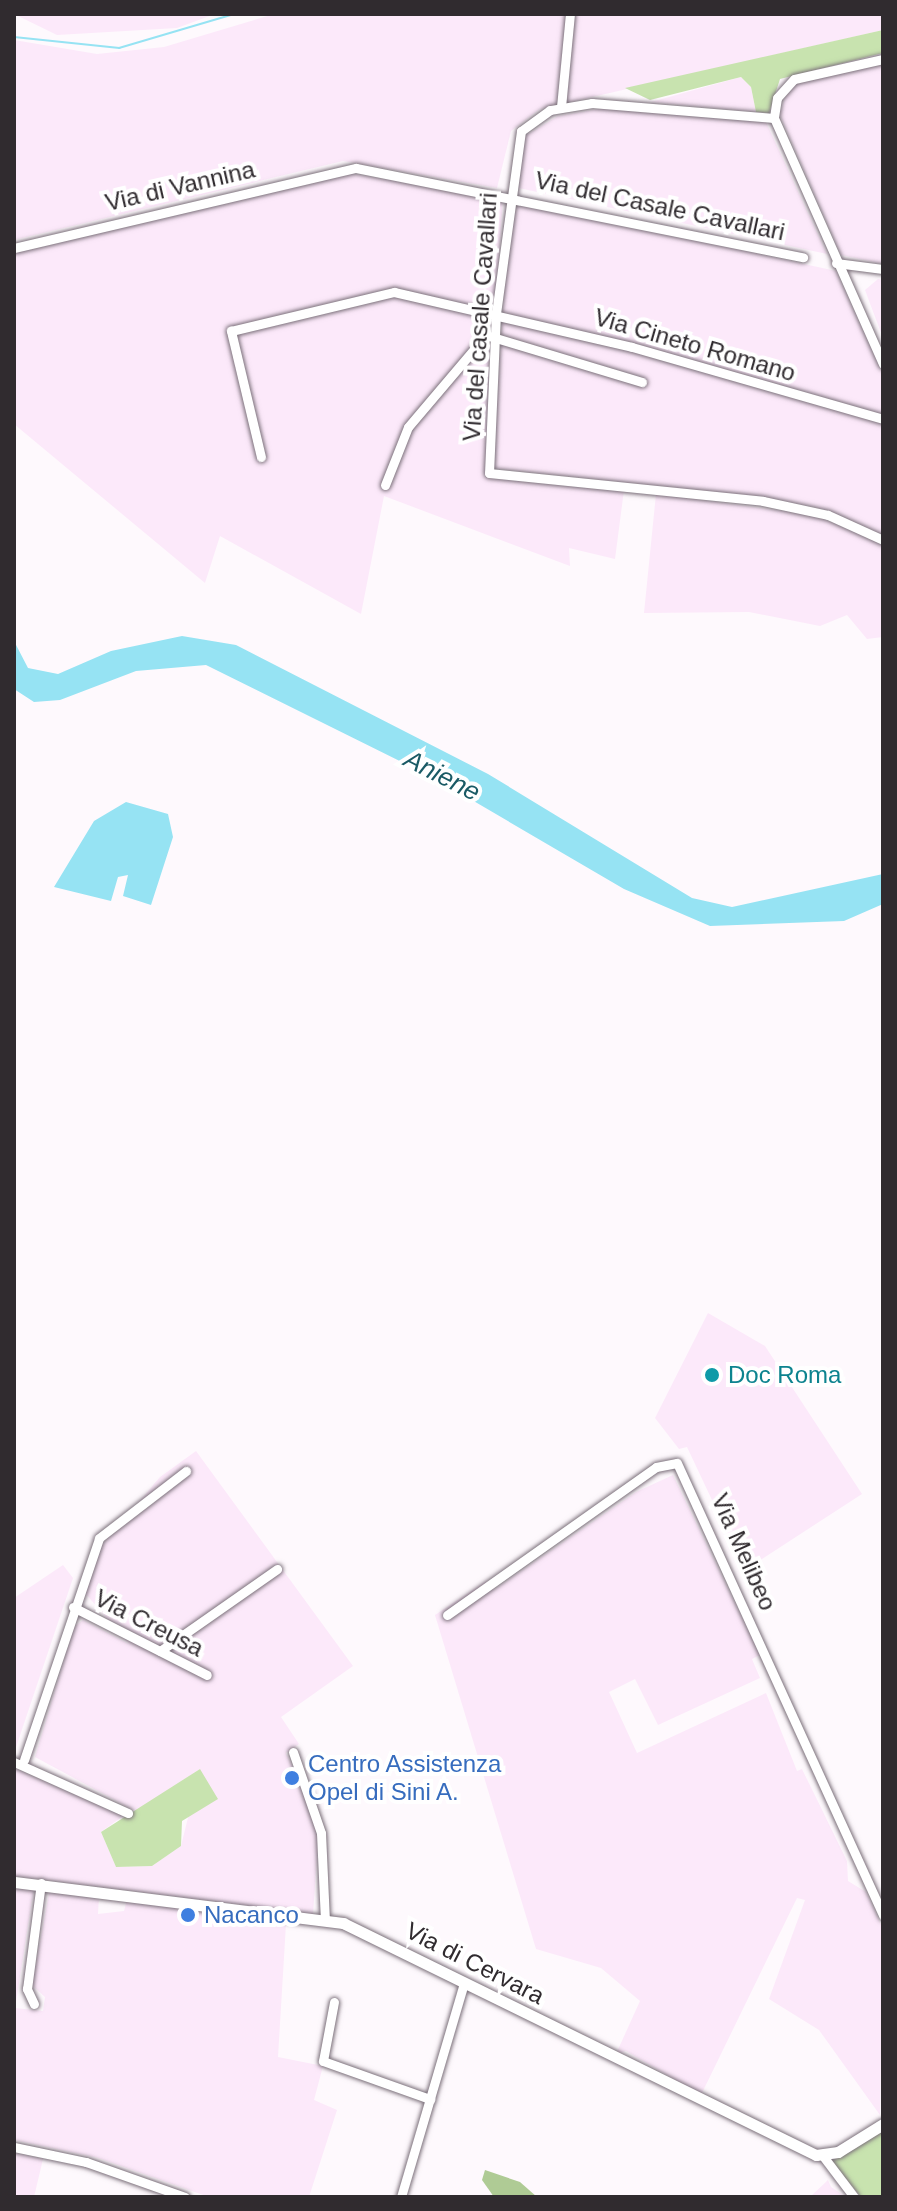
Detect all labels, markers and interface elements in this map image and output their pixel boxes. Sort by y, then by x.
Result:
street label: Via di Vannina [102,155,258,217]
street label: Via del Casale Cavallari [533,165,787,247]
street label: Via del casale Cavallari [457,192,503,442]
street label: Via Cineto Romano [591,303,799,387]
water label: Aniene [399,744,485,808]
place label: Doc Roma [728,1361,841,1389]
marker: Doc Roma [703,1366,721,1384]
street label: Via Melibeo [705,1489,783,1615]
street label: Via Creusa [90,1583,208,1663]
place label: Centro Assistenza Opel di Sini A. [308,1750,503,1806]
marker: Centro Assistenza Opel di Sini A. [283,1769,301,1787]
place label: Nacanco [204,1901,299,1929]
marker: Nacanco [179,1906,197,1924]
street label: Via di Cervara [401,1916,549,2010]

